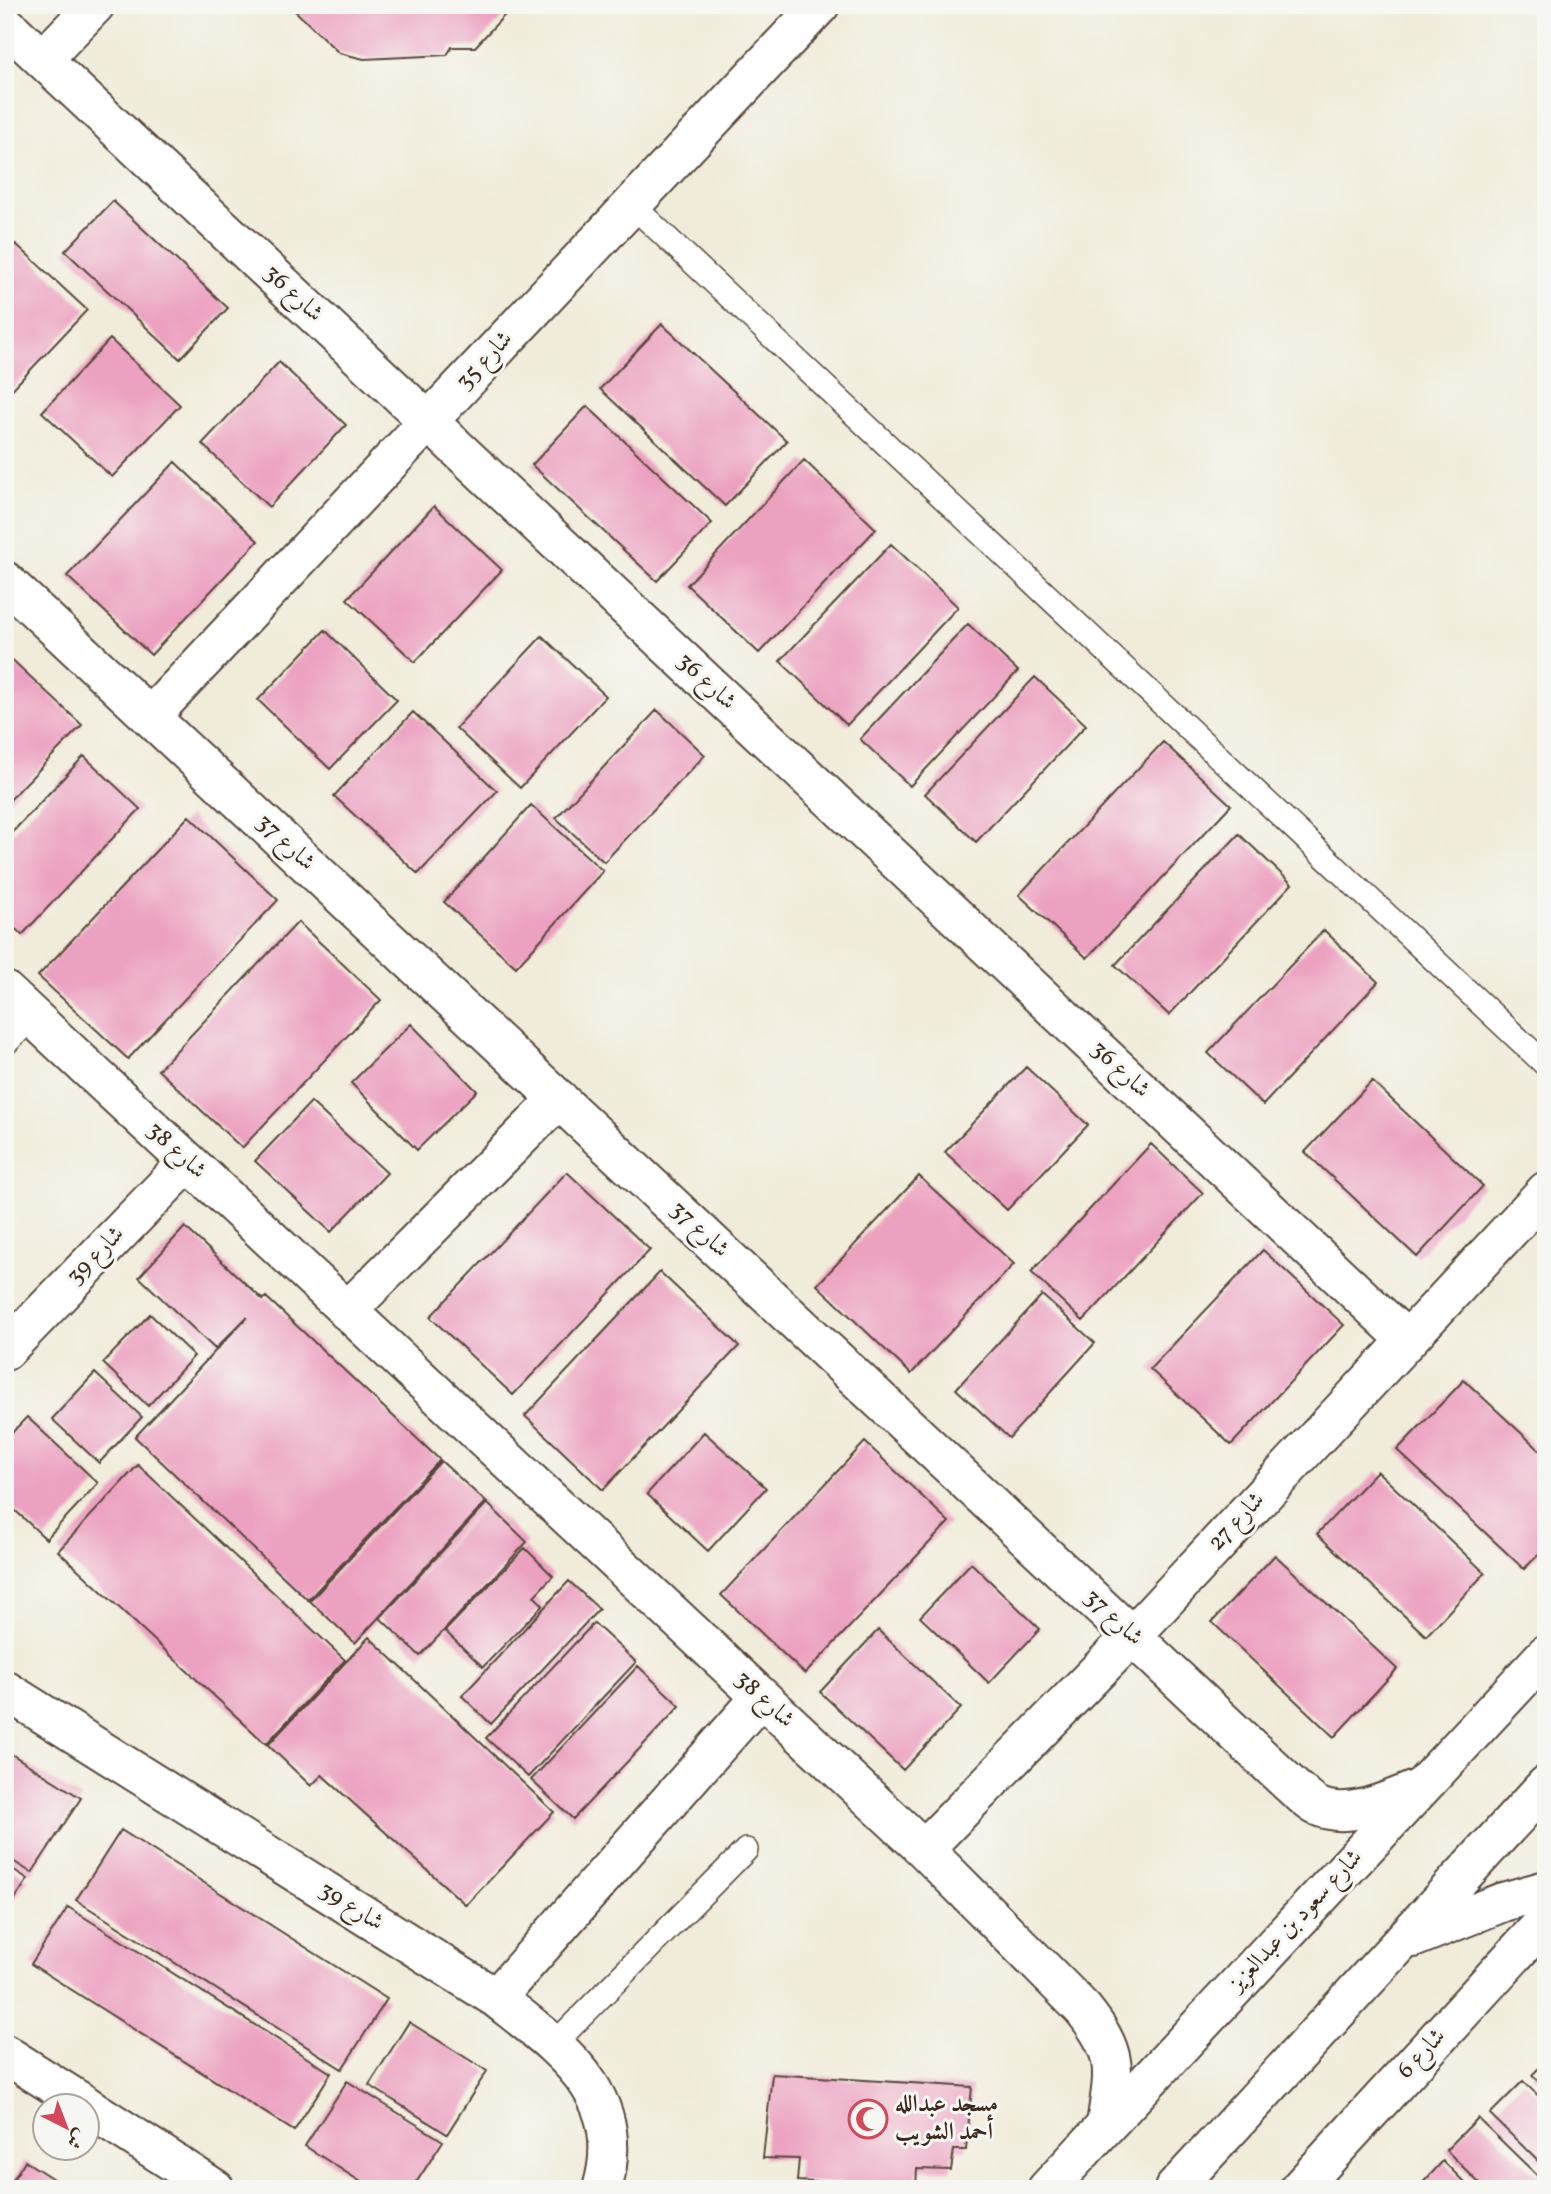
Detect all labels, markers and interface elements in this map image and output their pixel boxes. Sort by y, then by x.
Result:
street label: شارع 36 [255,257,331,331]
street label: شارع 35 [449,324,522,399]
street label: شارع 36 [668,645,744,719]
street label: شارع 37 [247,807,322,880]
street label: شارع 36 [1082,1033,1158,1107]
street label: شارع 38 [138,1114,214,1188]
street label: شارع 37 [661,1194,736,1267]
street label: شارع 39 [59,1219,134,1294]
street label: شارع 27 [1201,1485,1274,1560]
street label: شارع 37 [1075,1582,1150,1655]
street label: شارع 38 [726,1663,802,1737]
street label: شارع سعود بن عبدالعزيز [1219,1842,1372,2003]
street label: شارع 39 [311,1874,390,1941]
street label: شارع 6 [1390,2021,1455,2088]
place label: مسجد عبدالله أحمد الشويب [895,2088,998,2150]
north arrow [32,2092,102,2162]
mosque icon: مسجد عبدالله أحمد الشويب [847,2098,889,2140]
text: ش [60,2122,92,2154]

